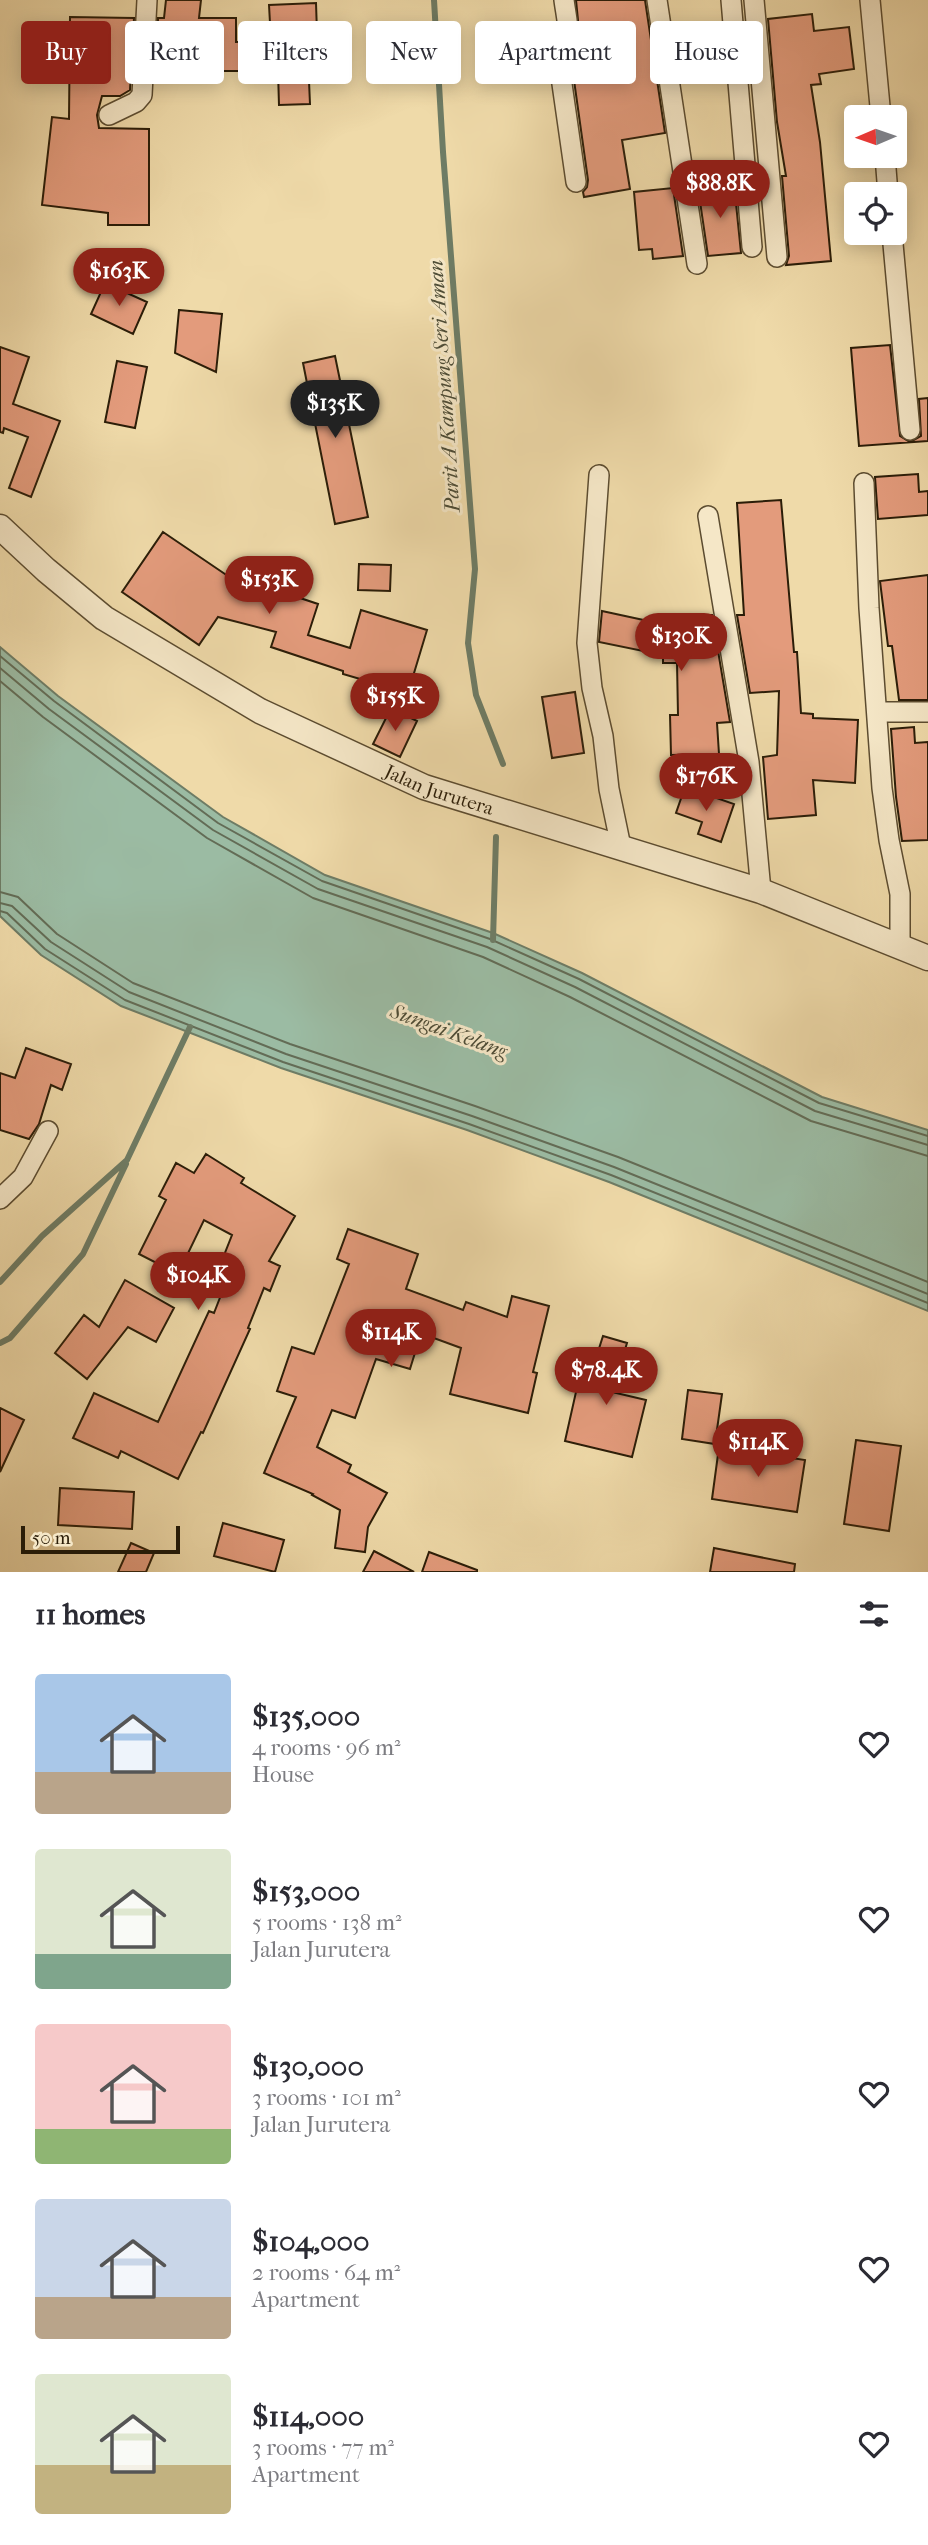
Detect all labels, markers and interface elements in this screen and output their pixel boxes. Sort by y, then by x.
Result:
chip: Buy [21,21,111,84]
chip: Rent [125,21,224,84]
chip: Filters [238,21,352,84]
chip: New [366,21,461,84]
chip: Apartment [475,21,636,84]
chip: House [650,21,763,84]
north arrow [844,105,906,168]
map controls [844,105,907,245]
pin: $88.8K [663,160,777,220]
text: $88.8K [686,169,754,196]
button: locate [844,182,907,245]
pin: $163K [70,248,168,308]
text: $163K [89,257,149,284]
water label: Parit A Kampung Seri Aman [423,259,465,514]
pin: $135K [286,380,384,440]
text: $135K [307,389,363,416]
pin: $153K [220,556,318,616]
text: $153K [241,565,297,592]
pin: $130K [632,614,730,673]
text: $130K [651,622,711,649]
pin: $155K [346,674,444,733]
text: $155K [366,682,424,709]
pin: $176K [657,754,755,813]
street label: Jalan Jurutera [379,760,496,820]
text: $176K [675,762,737,789]
water label: Sungai Kelang [386,998,511,1064]
pin: $104K [149,1252,247,1312]
text: $104K [166,1261,230,1288]
pin: $114K [342,1310,440,1369]
text: $114K [361,1318,421,1345]
pin: $78.4K [549,1348,663,1407]
text: $78.4K [571,1356,641,1383]
pin: $114K [709,1420,807,1479]
text: $114K [728,1428,788,1455]
scale bar [21,1523,180,1555]
text: 50 m [32,1527,71,1549]
icon: filters [855,1595,893,1633]
text: 11 homes [35,1597,145,1632]
text: $135,000 [252,1699,360,1734]
icon: home [91,1702,175,1786]
icon: heart [855,1725,893,1763]
text: 4 rooms · 96 m² [252,1734,401,1761]
text: House [252,1761,314,1788]
text: $153,000 [252,1874,360,1909]
icon: home [91,1877,175,1961]
icon: heart [855,1900,893,1938]
text: 5 rooms · 138 m² [252,1909,402,1936]
text: Jalan Jurutera [252,1936,390,1963]
text: $130,000 [252,2049,364,2084]
icon: home [91,2052,175,2136]
icon: heart [855,2075,893,2113]
text: 3 rooms · 101 m² [252,2084,401,2111]
text: Jalan Jurutera [252,2111,390,2138]
text: $104,000 [252,2224,370,2259]
icon: home [91,2227,175,2311]
icon: heart [855,2250,893,2288]
text: 2 rooms · 64 m² [252,2259,400,2286]
text: Apartment [252,2286,360,2313]
text: $114,000 [252,2399,364,2434]
icon: home [91,2402,175,2486]
icon: heart [855,2425,893,2463]
text: 3 rooms · 77 m² [252,2434,394,2461]
text: Apartment [252,2461,360,2488]

